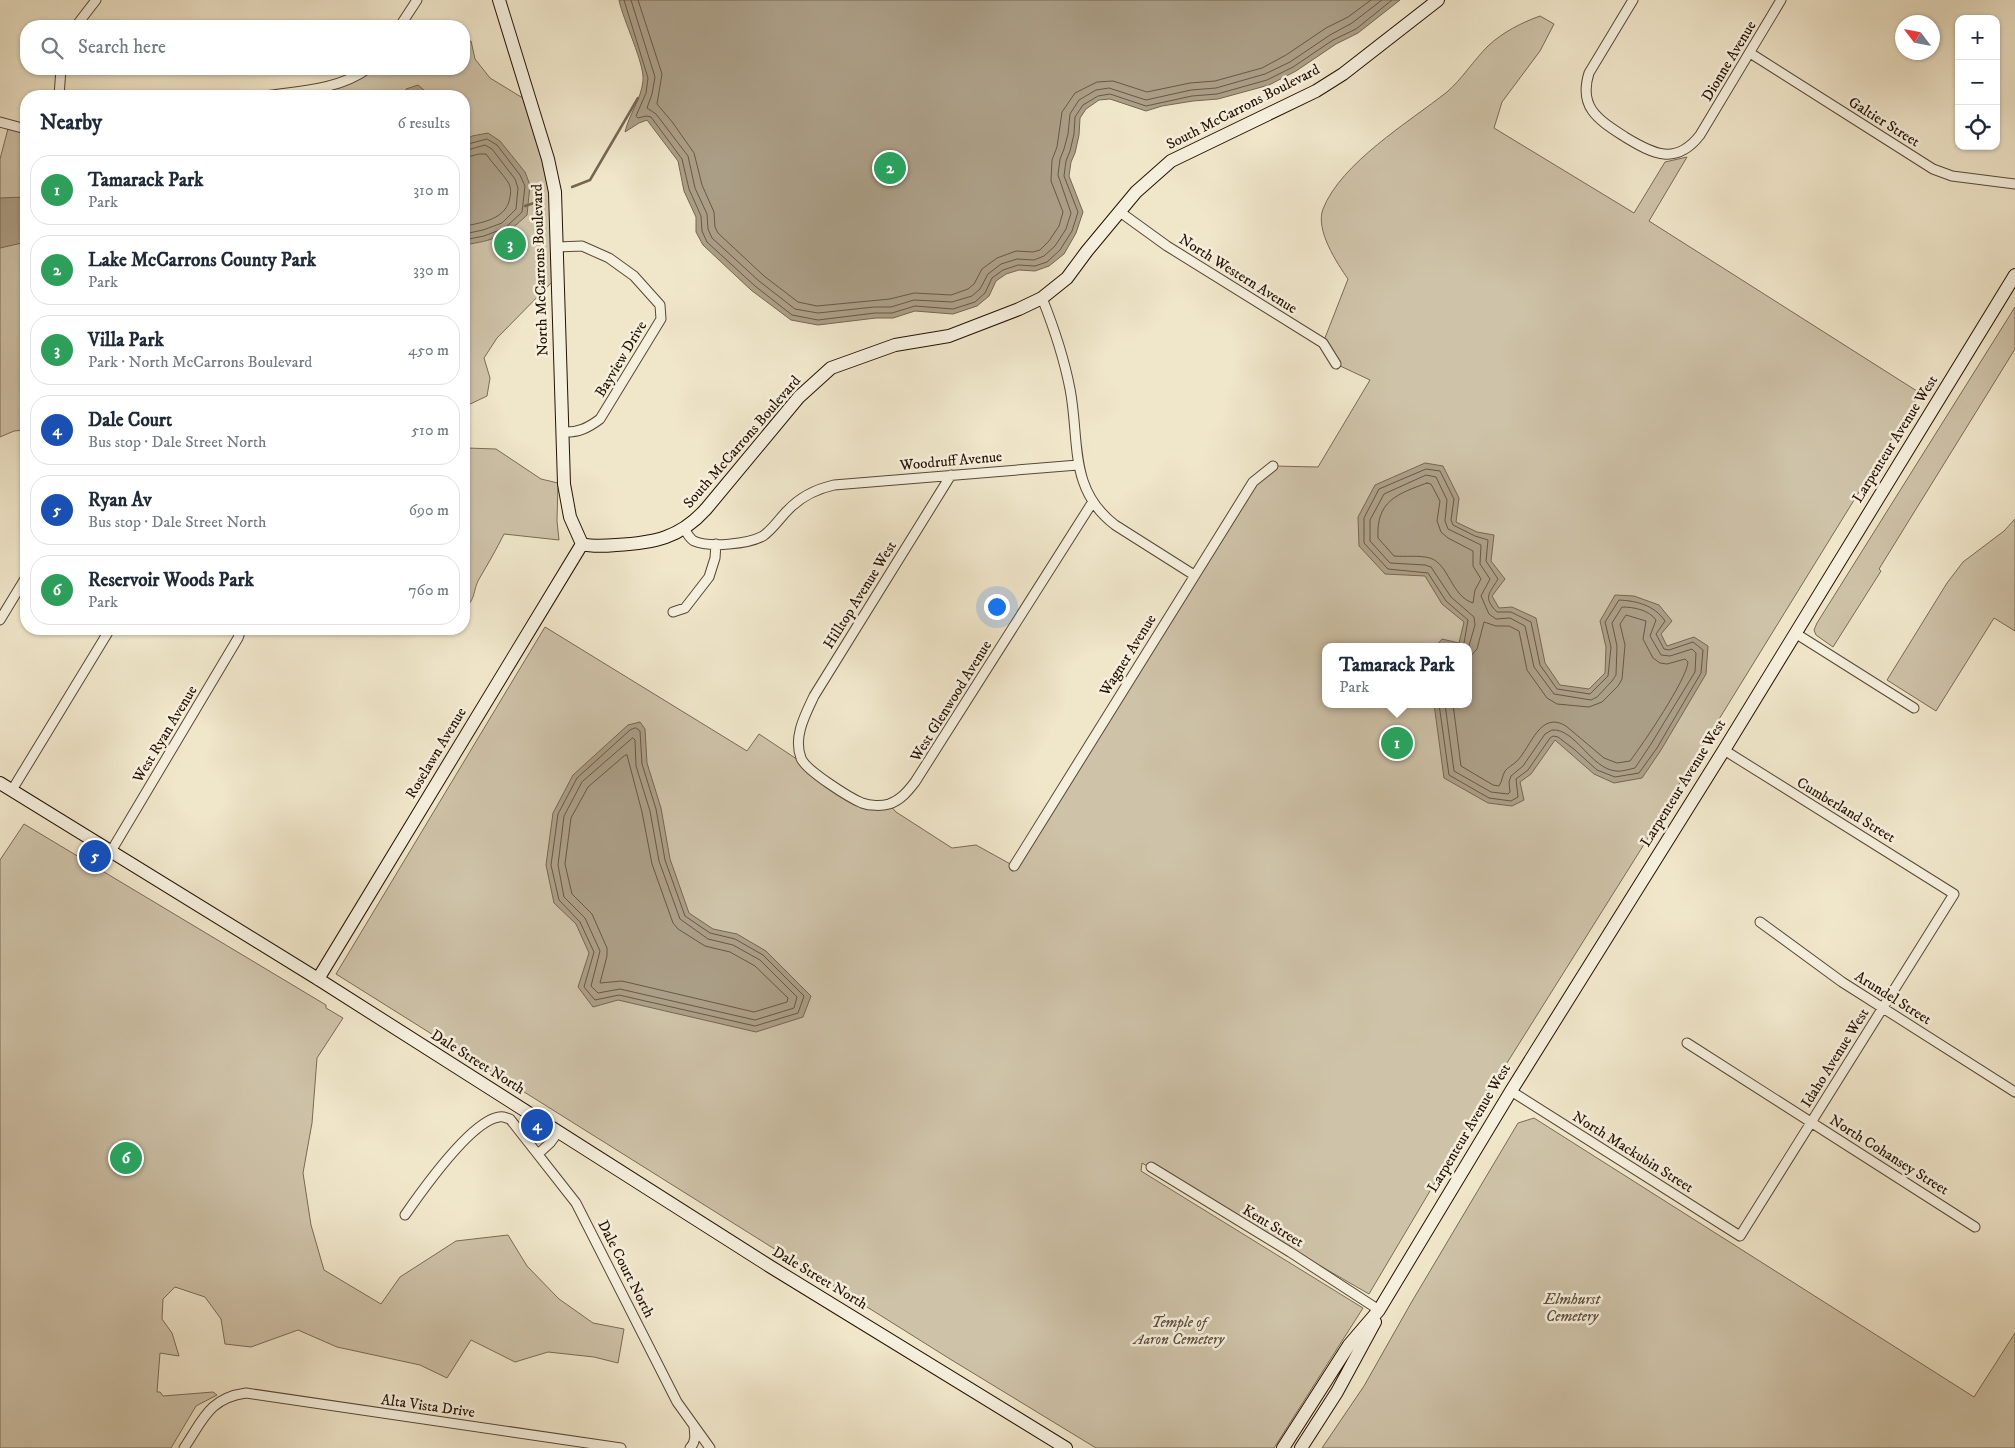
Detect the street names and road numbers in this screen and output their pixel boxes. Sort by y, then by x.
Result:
street label: Dionne Avenue [1698,17,1760,105]
street label: South McCarrons Boulevard [1163,60,1323,154]
street label: Galtier Street [1845,93,1923,151]
street label: North McCarrons Boulevard [527,183,552,356]
street label: North Western Avenue [1175,230,1301,318]
street label: Bayview Drive [591,317,651,401]
street label: South McCarrons Boulevard [679,371,805,512]
street label: Larpenteur Avenue West [1848,372,1942,506]
street label: Woodruff Avenue [898,447,1003,475]
street label: Hilltop Avenue West [819,537,901,653]
street label: Wagner Avenue [1095,611,1161,700]
street label: West Glenwood Avenue [906,637,996,766]
street label: West Ryan Avenue [128,682,201,787]
street label: Roselawn Avenue [401,704,471,802]
street label: Larpenteur Avenue West [1636,716,1730,850]
street label: Cumberland Street [1793,773,1899,847]
street label: Arundel Street [1851,967,1935,1029]
street label: Idaho Avenue West [1797,1005,1873,1111]
street label: Dale Street North [427,1025,529,1099]
street label: Larpenteur Avenue West [1423,1060,1515,1196]
street label: North Mackubin Street [1569,1107,1697,1197]
street label: North Cohansey Street [1826,1111,1952,1199]
street label: Kent Street [1239,1200,1307,1252]
street label: Dale Court North [593,1217,659,1321]
street label: Dale Street North [769,1242,871,1314]
street label: Alta Vista Drive [380,1390,476,1422]

